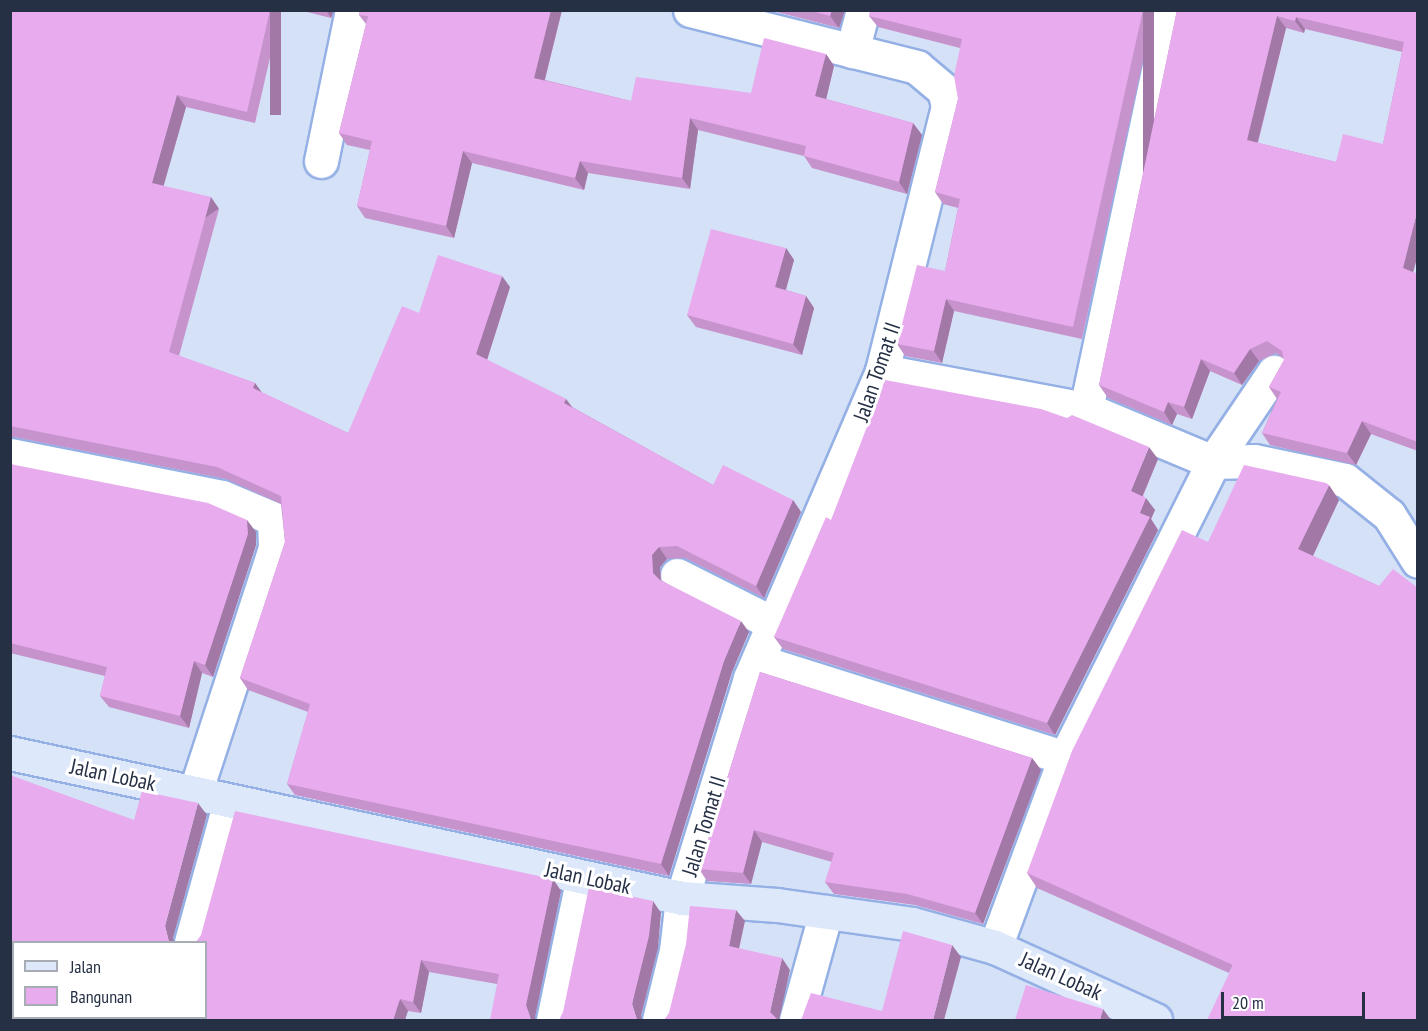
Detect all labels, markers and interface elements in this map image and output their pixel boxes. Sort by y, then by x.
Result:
street label: Jalan Tomat II [848,319,906,425]
street label: Jalan Lobak [68,753,158,797]
street label: Jalan Tomat II [676,773,732,879]
street label: Jalan Lobak [543,856,633,900]
legend [12,941,207,1019]
street label: Jalan Lobak [1016,946,1106,1006]
text: Jalan [70,955,101,978]
scale bar [1224,980,1368,1018]
text: Bangunan [70,985,132,1008]
text: 20 m [1232,991,1264,1014]

